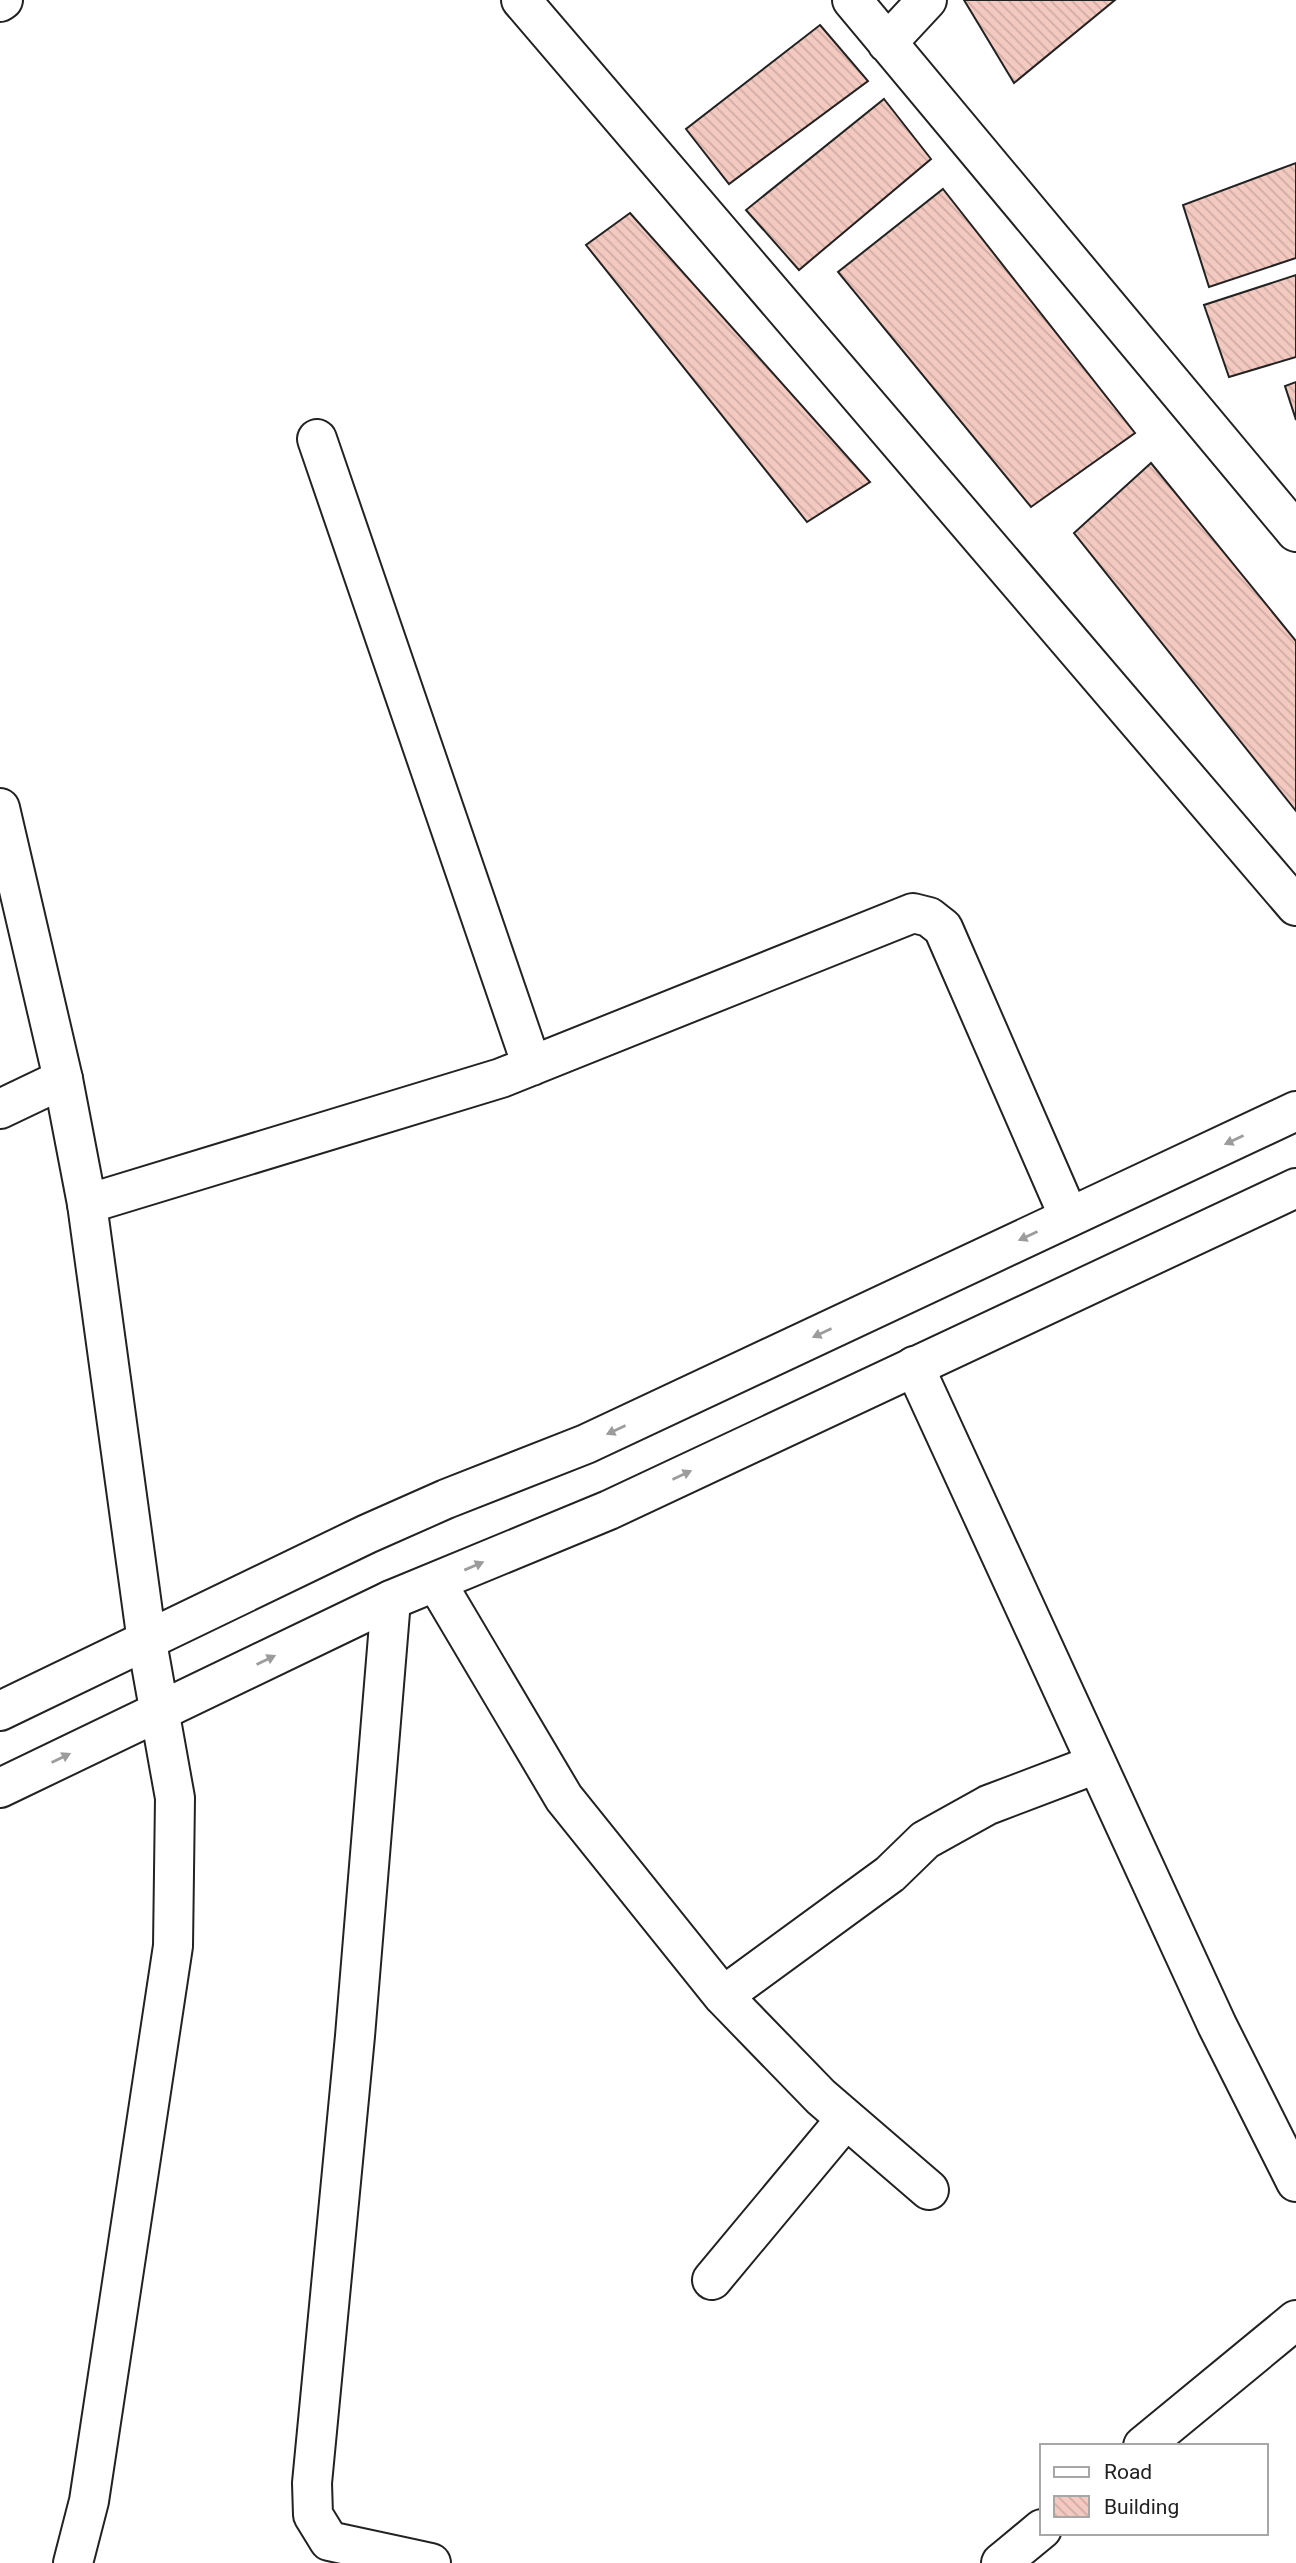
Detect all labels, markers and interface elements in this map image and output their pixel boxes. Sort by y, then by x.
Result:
one-way arrow [1224,1134,1244,1146]
one-way arrow [1018,1230,1038,1242]
one-way arrow [812,1327,832,1339]
one-way arrow [606,1424,626,1436]
one-way arrow [672,1469,692,1481]
one-way arrow [463,1560,484,1571]
one-way arrow [256,1654,276,1665]
one-way arrow [51,1753,71,1764]
legend [1040,2444,1268,2535]
text: Road [1104,2460,1152,2484]
text: Building [1104,2495,1179,2519]

